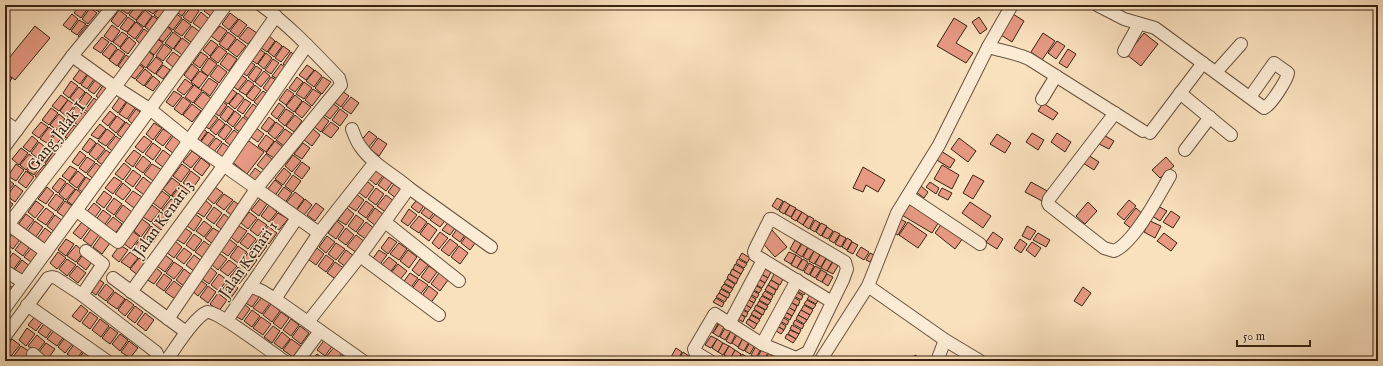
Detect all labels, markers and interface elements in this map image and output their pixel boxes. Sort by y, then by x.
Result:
street label: Gang Jalak I [23,98,91,176]
street label: Jalan Kenari 3 [128,177,199,263]
street label: Jalan Kenari 1 [214,217,283,304]
scale bar [1237,322,1310,348]
text: 50 m [1243,329,1265,344]

